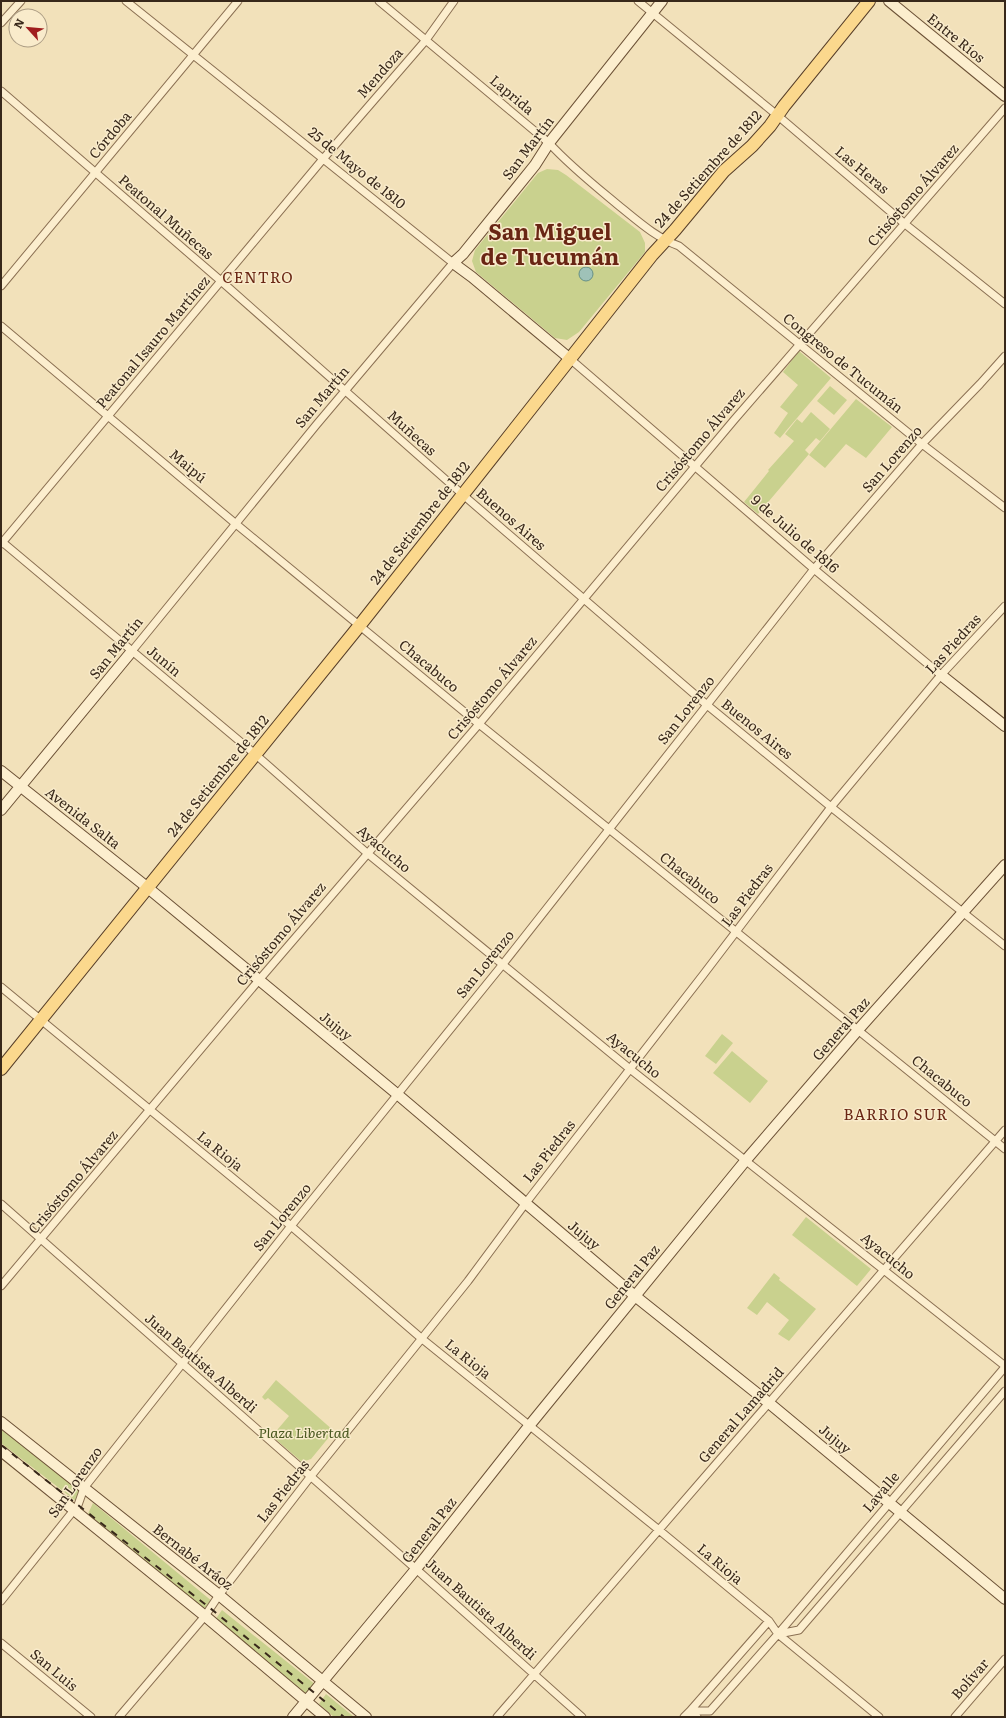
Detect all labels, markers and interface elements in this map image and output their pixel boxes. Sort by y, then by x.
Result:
north arrow [8,8,48,48]
street label: Entre Ríos [924,8,990,67]
text: N [9,15,27,31]
street label: Mendoza [352,42,407,102]
street label: Laprida [486,70,539,119]
street label: 24 de Setiembre de 1812 [649,105,765,231]
street label: Córdoba [83,106,135,162]
street label: San Martín [497,111,558,183]
street label: 25 de Mayo de 1810 [305,122,411,213]
street label: Crisóstomo Álvarez [862,139,963,250]
street label: Las Heras [831,141,894,198]
street label: Peatonal Muñecas [115,169,219,263]
district label: San Miguel de Tucumán [481,214,619,272]
district label: CENTRO [222,265,294,288]
street label: Peatonal Isauro Martínez [91,271,214,412]
street label: Congreso de Tucumán [779,307,908,417]
street label: San Martín [289,361,353,432]
street label: Crisóstomo Álvarez [650,383,749,496]
street label: Muñecas [384,405,441,460]
street label: San Lorenzo [857,421,926,496]
street label: Maipú [166,444,212,487]
street label: 24 de Setiembre de 1812 [365,456,474,588]
street label: Buenos Aires [473,482,551,554]
street label: 9 de Julio de 1816 [747,489,844,577]
street label: Las Piedras [920,609,985,678]
street label: San Martín [84,612,147,683]
street label: Crisóstomo Álvarez [442,631,541,744]
street label: Chacabuco [395,634,464,696]
street label: Junín [143,640,186,681]
street label: San Lorenzo [652,671,719,748]
street label: Buenos Aires [718,693,797,763]
street label: 24 de Setiembre de 1812 [162,710,273,841]
street label: Avenida Salta [42,782,126,853]
street label: Ayacucho [354,820,416,877]
street label: Chacabuco [656,847,725,908]
street label: Las Piedras [716,859,777,930]
street label: Crisóstomo Álvarez [231,877,330,990]
street label: San Lorenzo [450,925,518,1002]
street label: General Paz [807,992,874,1064]
street label: Jujuy [316,1006,358,1045]
street label: Ayacucho [603,1026,666,1082]
street label: Chacabuco [908,1050,977,1111]
district label: BARRIO SUR [844,1102,948,1125]
street label: Las Piedras [517,1115,579,1186]
street label: Crisóstomo Álvarez [23,1125,122,1238]
street label: La Rioja [193,1125,248,1175]
street label: San Lorenzo [247,1178,315,1255]
street label: Jujuy [564,1215,606,1254]
street label: Ayacucho [857,1227,920,1283]
street label: General Paz [599,1239,664,1313]
street label: Juan Bautista Alberdi [141,1308,263,1417]
street label: La Rioja [441,1333,496,1383]
street label: General Lamadrid [693,1362,788,1467]
street label: Jujuy [815,1419,857,1458]
park label: Plaza Libertad [258,1422,350,1442]
street label: San Lorenzo [42,1442,106,1521]
street label: Las Piedras [251,1455,313,1526]
street label: Lavalle [857,1467,903,1516]
street label: General Paz [396,1492,460,1566]
street label: Bernabé Aráoz [149,1518,238,1594]
street label: La Rioja [694,1538,748,1589]
street label: Juan Bautista Alberdi [422,1553,542,1664]
street label: San Luis [27,1644,83,1695]
street label: Bolívar [946,1653,993,1703]

